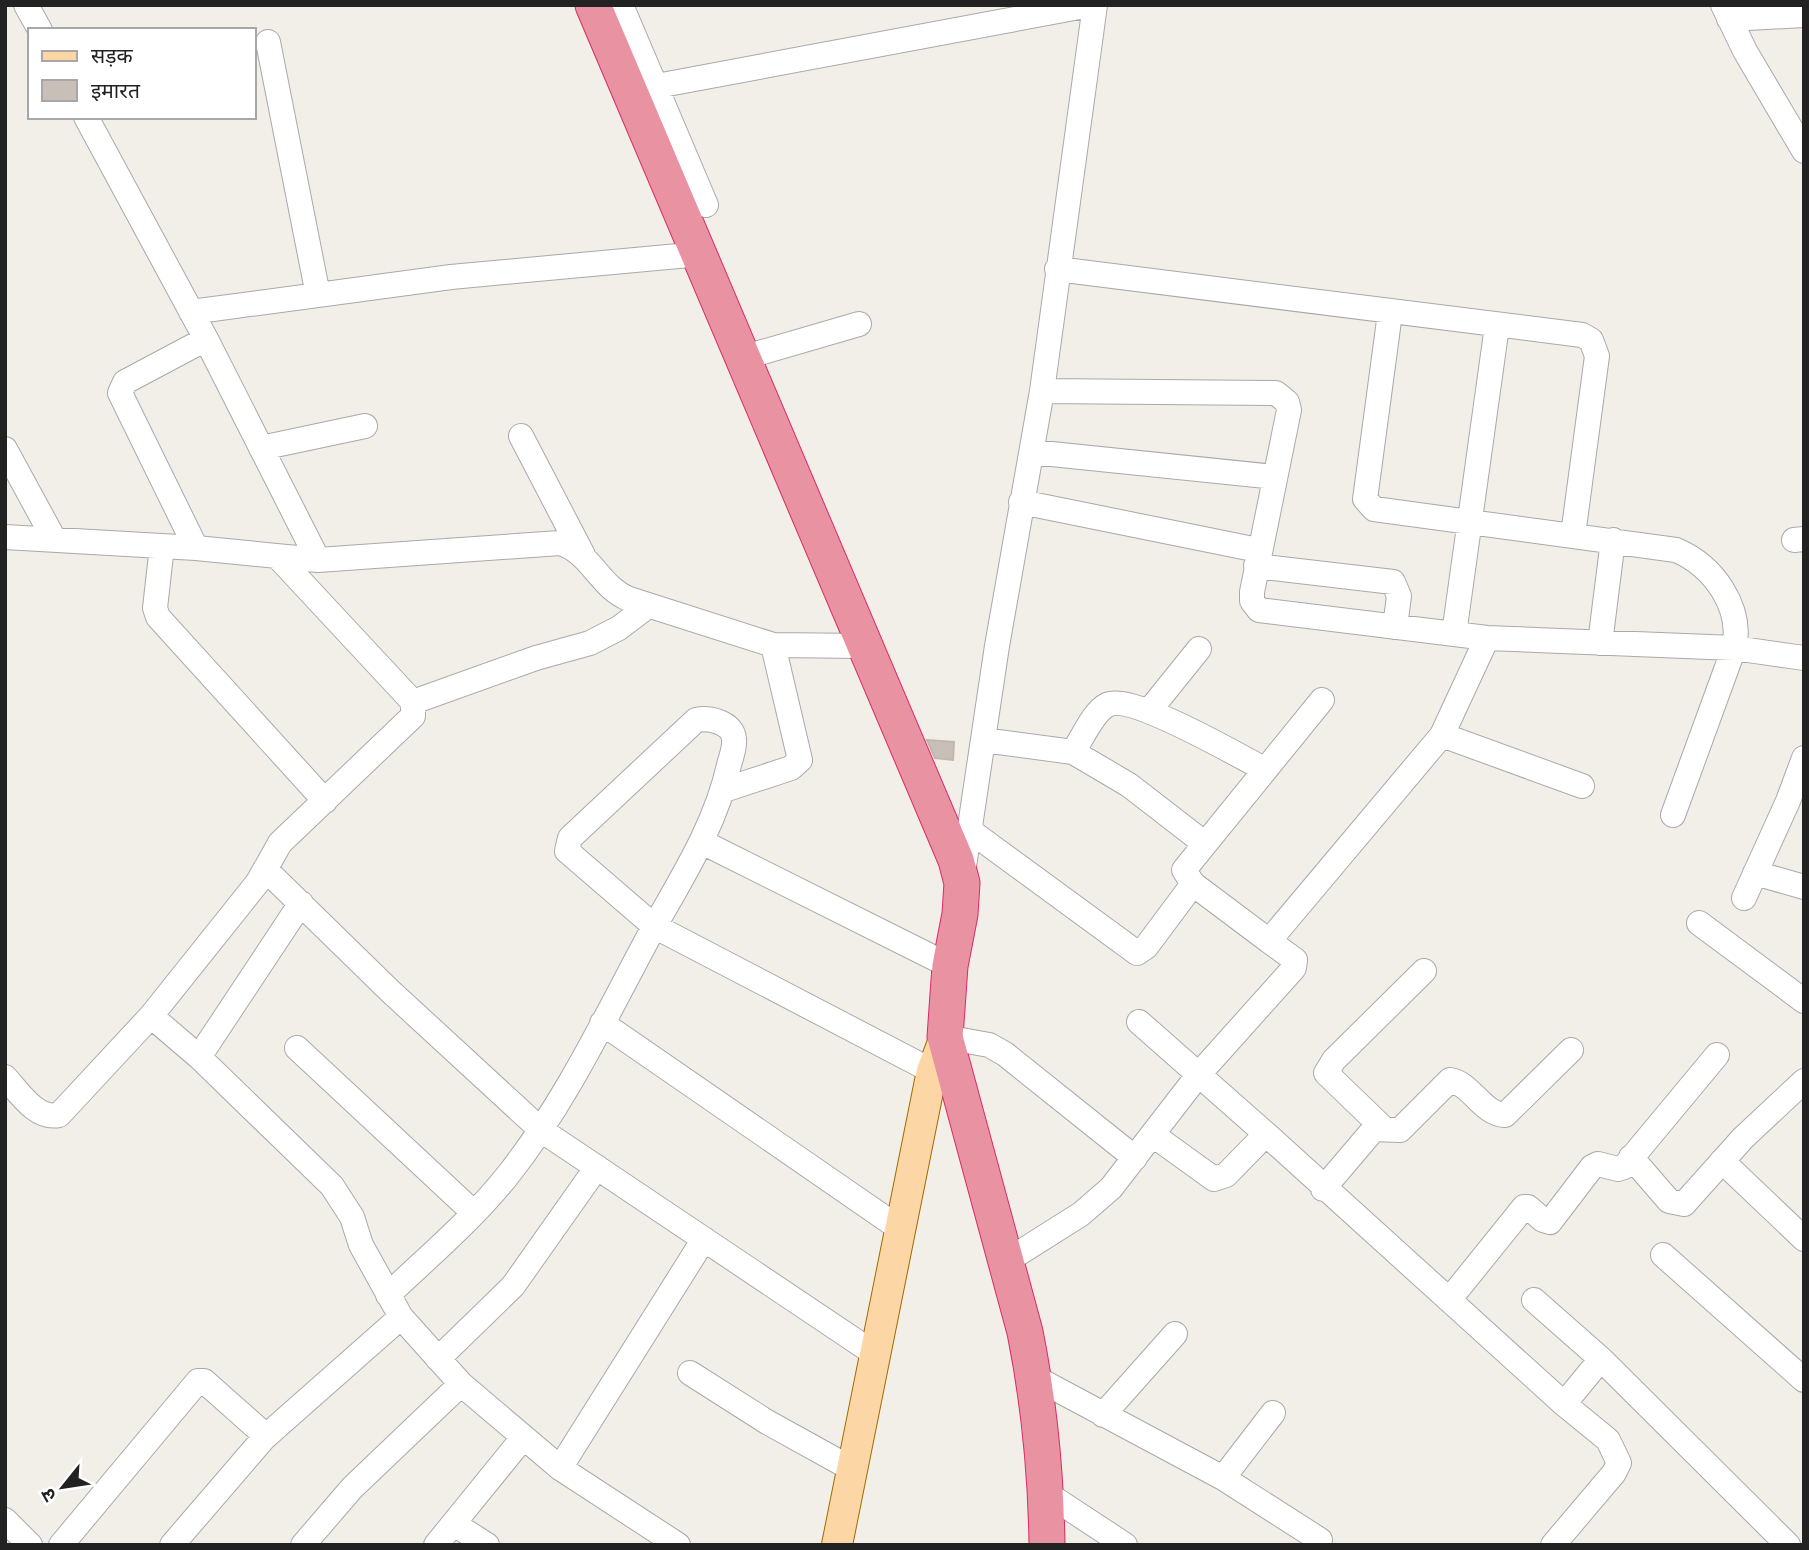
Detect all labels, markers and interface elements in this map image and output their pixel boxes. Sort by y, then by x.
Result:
legend [28,28,256,119]
text: सड़क [91,43,133,68]
text: इमारत [91,78,141,103]
north arrow [28,1452,98,1522]
text: उ [36,1484,61,1506]

